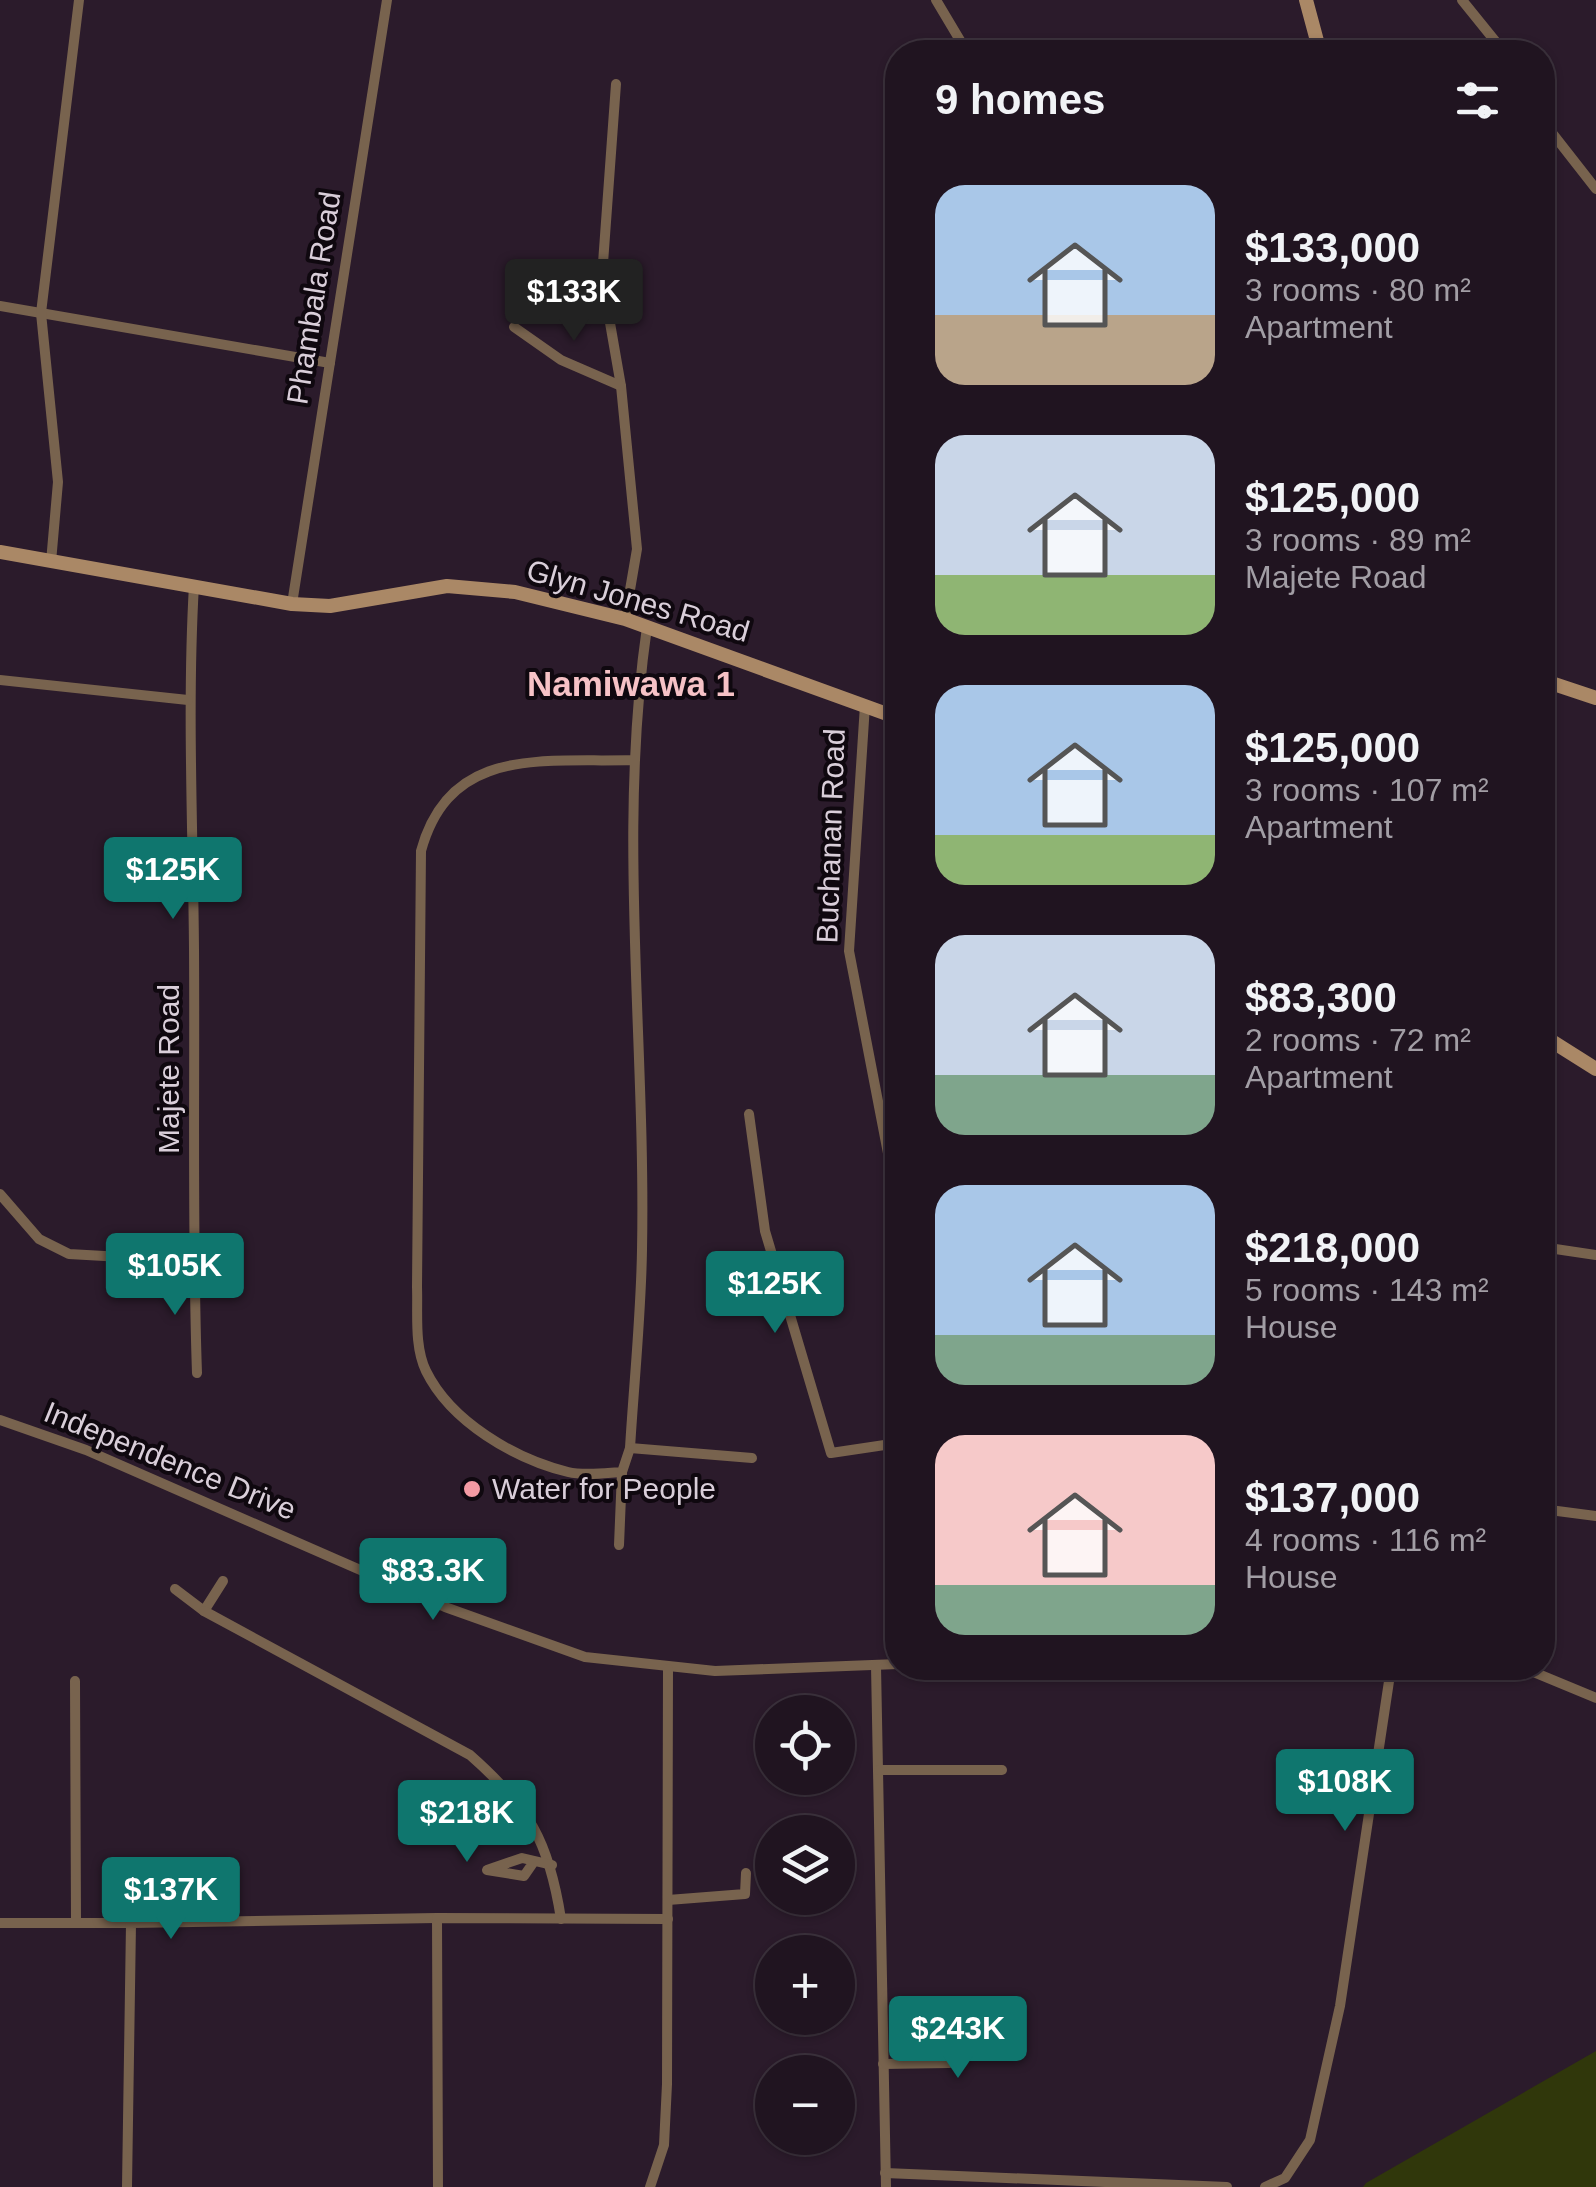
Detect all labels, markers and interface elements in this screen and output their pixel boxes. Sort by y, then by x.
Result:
icon: filters [1450,73,1505,128]
text: 9 homes [935,76,1105,123]
street label: Phambala Road [280,189,347,407]
text: $133,000 [1245,224,1420,271]
icon: home [1015,225,1135,345]
pin: $133K [504,259,644,344]
text: 3 rooms · 80 m² [1245,272,1471,308]
text: $133K [527,273,621,309]
text: Apartment [1245,309,1393,345]
text: $125,000 [1245,474,1420,521]
icon: home [1015,475,1135,595]
text: 3 rooms · 89 m² [1245,522,1471,558]
street label: Glyn Jones Road [523,553,753,648]
text: Majete Road [1245,559,1426,595]
district label: Namiwawa 1 [527,664,735,703]
text: $125,000 [1245,724,1420,771]
icon: home [1015,725,1135,845]
street label: Buchanan Road [810,728,851,944]
text: 3 rooms · 107 m² [1245,772,1489,808]
text: Apartment [1245,809,1393,845]
pin: $125K [103,837,243,922]
text: $125K [126,851,220,887]
text: $83,300 [1245,974,1397,1021]
icon: home [1015,975,1135,1095]
street label: Majete Road [152,984,185,1154]
text: 2 rooms · 72 m² [1245,1022,1471,1058]
text: Apartment [1245,1059,1393,1095]
text: $218,000 [1245,1224,1420,1271]
icon: home [1015,1225,1135,1345]
pin: $105K [105,1233,245,1318]
text: $105K [128,1247,222,1283]
pin: $125K [705,1251,845,1336]
text: $125K [728,1265,822,1301]
text: 5 rooms · 143 m² [1245,1272,1489,1308]
text: House [1245,1309,1338,1345]
street label: Independence Drive [40,1395,301,1526]
place label: Water for People [492,1472,716,1505]
text: $137,000 [1245,1474,1420,1521]
icon: home [1015,1475,1135,1595]
marker: Water for People [461,1478,483,1500]
text: 4 rooms · 116 m² [1245,1522,1486,1558]
pin: $83.3K [352,1538,514,1623]
text: $83.3K [381,1552,485,1588]
text: House [1245,1559,1338,1595]
map controls [755,1695,855,2155]
button: locate [755,1695,855,1795]
pin: $108K [1275,1749,1415,1834]
text: $108K [1298,1763,1392,1799]
pin: $218K [397,1780,537,1865]
text: $218K [420,1794,514,1830]
button: layers [755,1815,855,1915]
pin: $137K [101,1857,241,1942]
text: $137K [124,1871,218,1907]
button: + [755,1935,855,2035]
pin: $243K [888,1996,1028,2081]
text: $243K [911,2010,1005,2046]
button: − [755,2055,855,2155]

